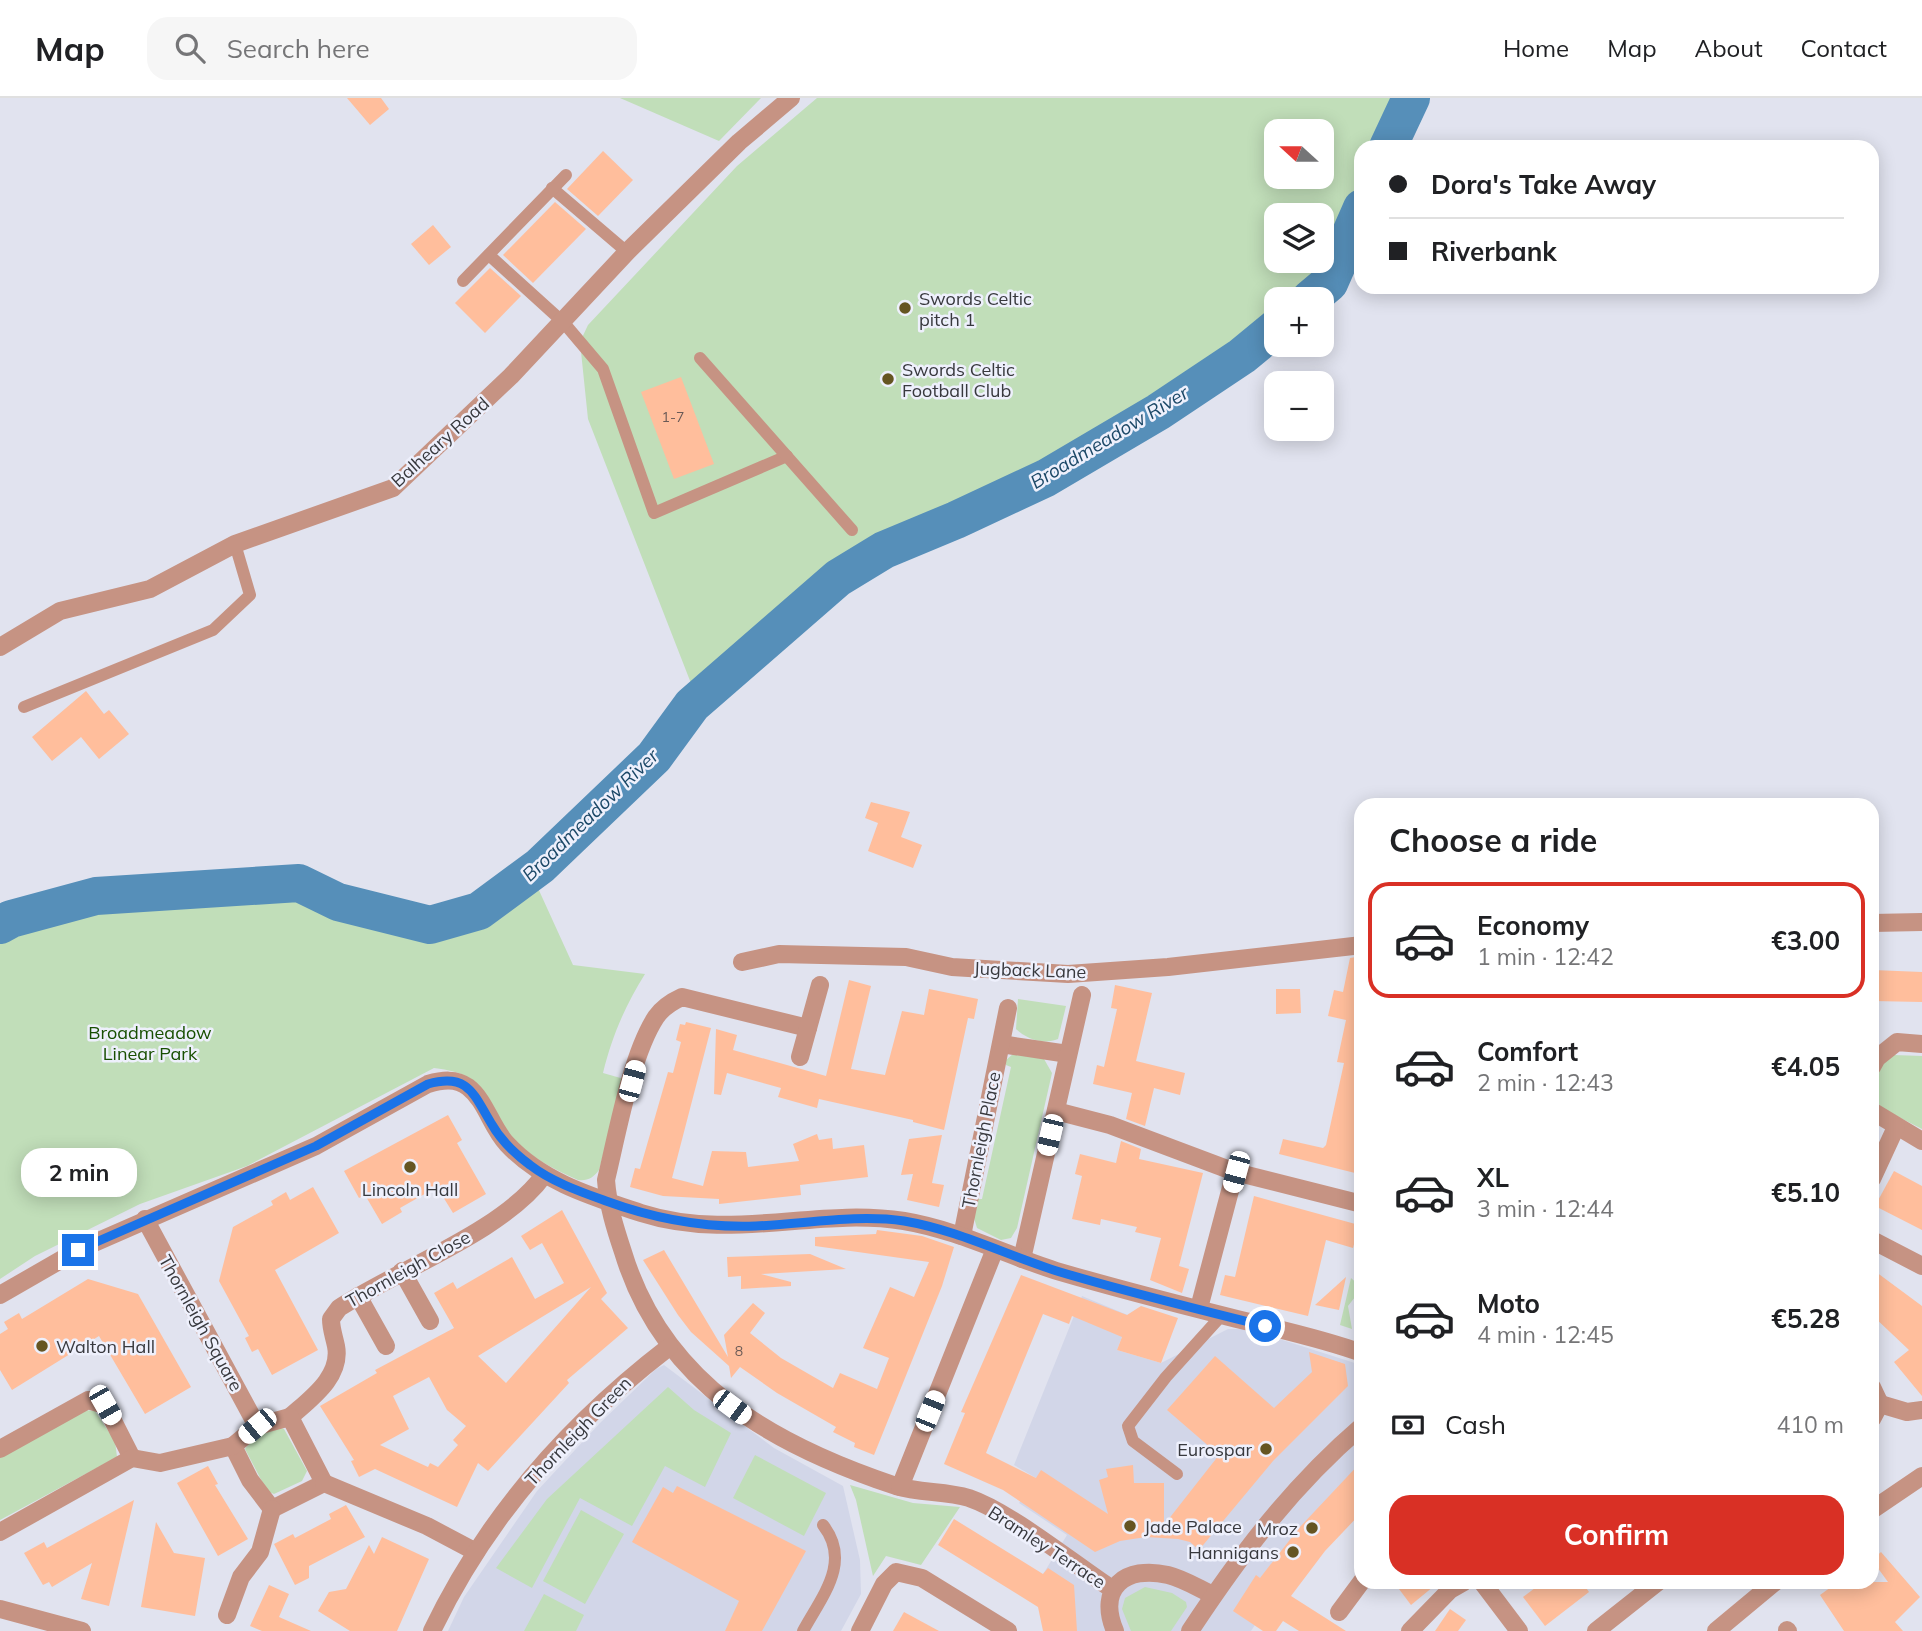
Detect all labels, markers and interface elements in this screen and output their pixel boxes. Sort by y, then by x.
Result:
search box [147,17,637,80]
text: Map [35,28,105,69]
icon: search [171,29,209,67]
text: Search here [227,32,370,65]
text: Home [1503,33,1569,63]
text: Map [1607,33,1657,63]
text: About [1695,33,1763,63]
text: Contact [1801,33,1887,63]
north arrow [1264,119,1334,189]
map controls [1264,119,1334,441]
text: Dora's Take Away [1431,168,1656,201]
button: layers [1264,203,1334,273]
text: Riverbank [1431,235,1557,268]
place label: Swords Celtic pitch 1 [919,287,1032,331]
button: + [1264,287,1334,357]
marker: Swords Celtic pitch 1 [897,300,913,316]
place label: Swords Celtic Football Club [902,358,1015,402]
marker: Swords Celtic Football Club [880,371,896,387]
button: − [1264,371,1334,441]
water label: Broadmeadow River [1026,380,1193,494]
street label: Balheary Road [386,392,494,492]
house number: 1-7 [662,408,684,426]
water label: Broadmeadow River [517,743,664,886]
text: Choose a ride [1389,820,1597,860]
icon: car [1393,909,1456,972]
text: Economy [1477,909,1589,942]
text: €3.00 [1771,924,1840,957]
text: 1 min · 12:42 [1477,942,1614,971]
street label: Jugback Lane [973,957,1087,983]
park label: Broadmeadow Linear Park [88,1021,212,1065]
icon: car [1393,1035,1456,1098]
text: Comfort [1477,1035,1578,1068]
text: €4.05 [1771,1050,1840,1083]
car [617,1058,648,1104]
text: 2 min · 12:43 [1477,1068,1614,1097]
street label: Thornleigh Place [956,1070,1006,1210]
car [1036,1112,1065,1158]
callout: 2 min [20,1148,136,1198]
car [1221,1149,1252,1195]
text: 2 min [49,1158,109,1187]
marker: Lincoln Hall [402,1159,418,1175]
icon: car [1393,1161,1456,1224]
text: XL [1477,1161,1509,1194]
text: €5.10 [1771,1176,1840,1209]
place label: Lincoln Hall [362,1178,458,1201]
text: 3 min · 12:44 [1477,1194,1614,1223]
street label: Thornleigh Close [342,1225,474,1313]
route end [62,1234,94,1266]
street label: Thornleigh Square [154,1251,248,1395]
icon: car [1393,1287,1456,1350]
text: Moto [1477,1287,1540,1320]
text: €5.28 [1771,1302,1840,1335]
route start [1249,1310,1281,1342]
text: 4 min · 12:45 [1477,1320,1614,1349]
place label: Walton Hall [56,1335,155,1358]
marker: Walton Hall [34,1338,50,1354]
house number: 8 [735,1342,743,1360]
street label: Thornleigh Green [520,1372,636,1490]
car [86,1382,125,1428]
car [709,1386,756,1428]
car [913,1388,948,1434]
car [235,1404,280,1448]
icon: cash [1389,1406,1427,1444]
text: Cash [1445,1408,1506,1441]
text: 410 m [1776,1410,1844,1439]
place label: Eurospar [1177,1438,1252,1461]
marker: Eurospar [1258,1441,1274,1457]
button: Confirm [1389,1495,1844,1575]
street label: Bramley Terrace [984,1501,1110,1593]
place label: Jade Palace [1144,1515,1242,1538]
place label: Mroz [1257,1517,1298,1540]
marker: Jade Palace [1122,1518,1138,1534]
marker: Mroz [1304,1520,1320,1536]
place label: Hannigans [1188,1541,1279,1564]
marker: Hannigans [1285,1544,1301,1560]

